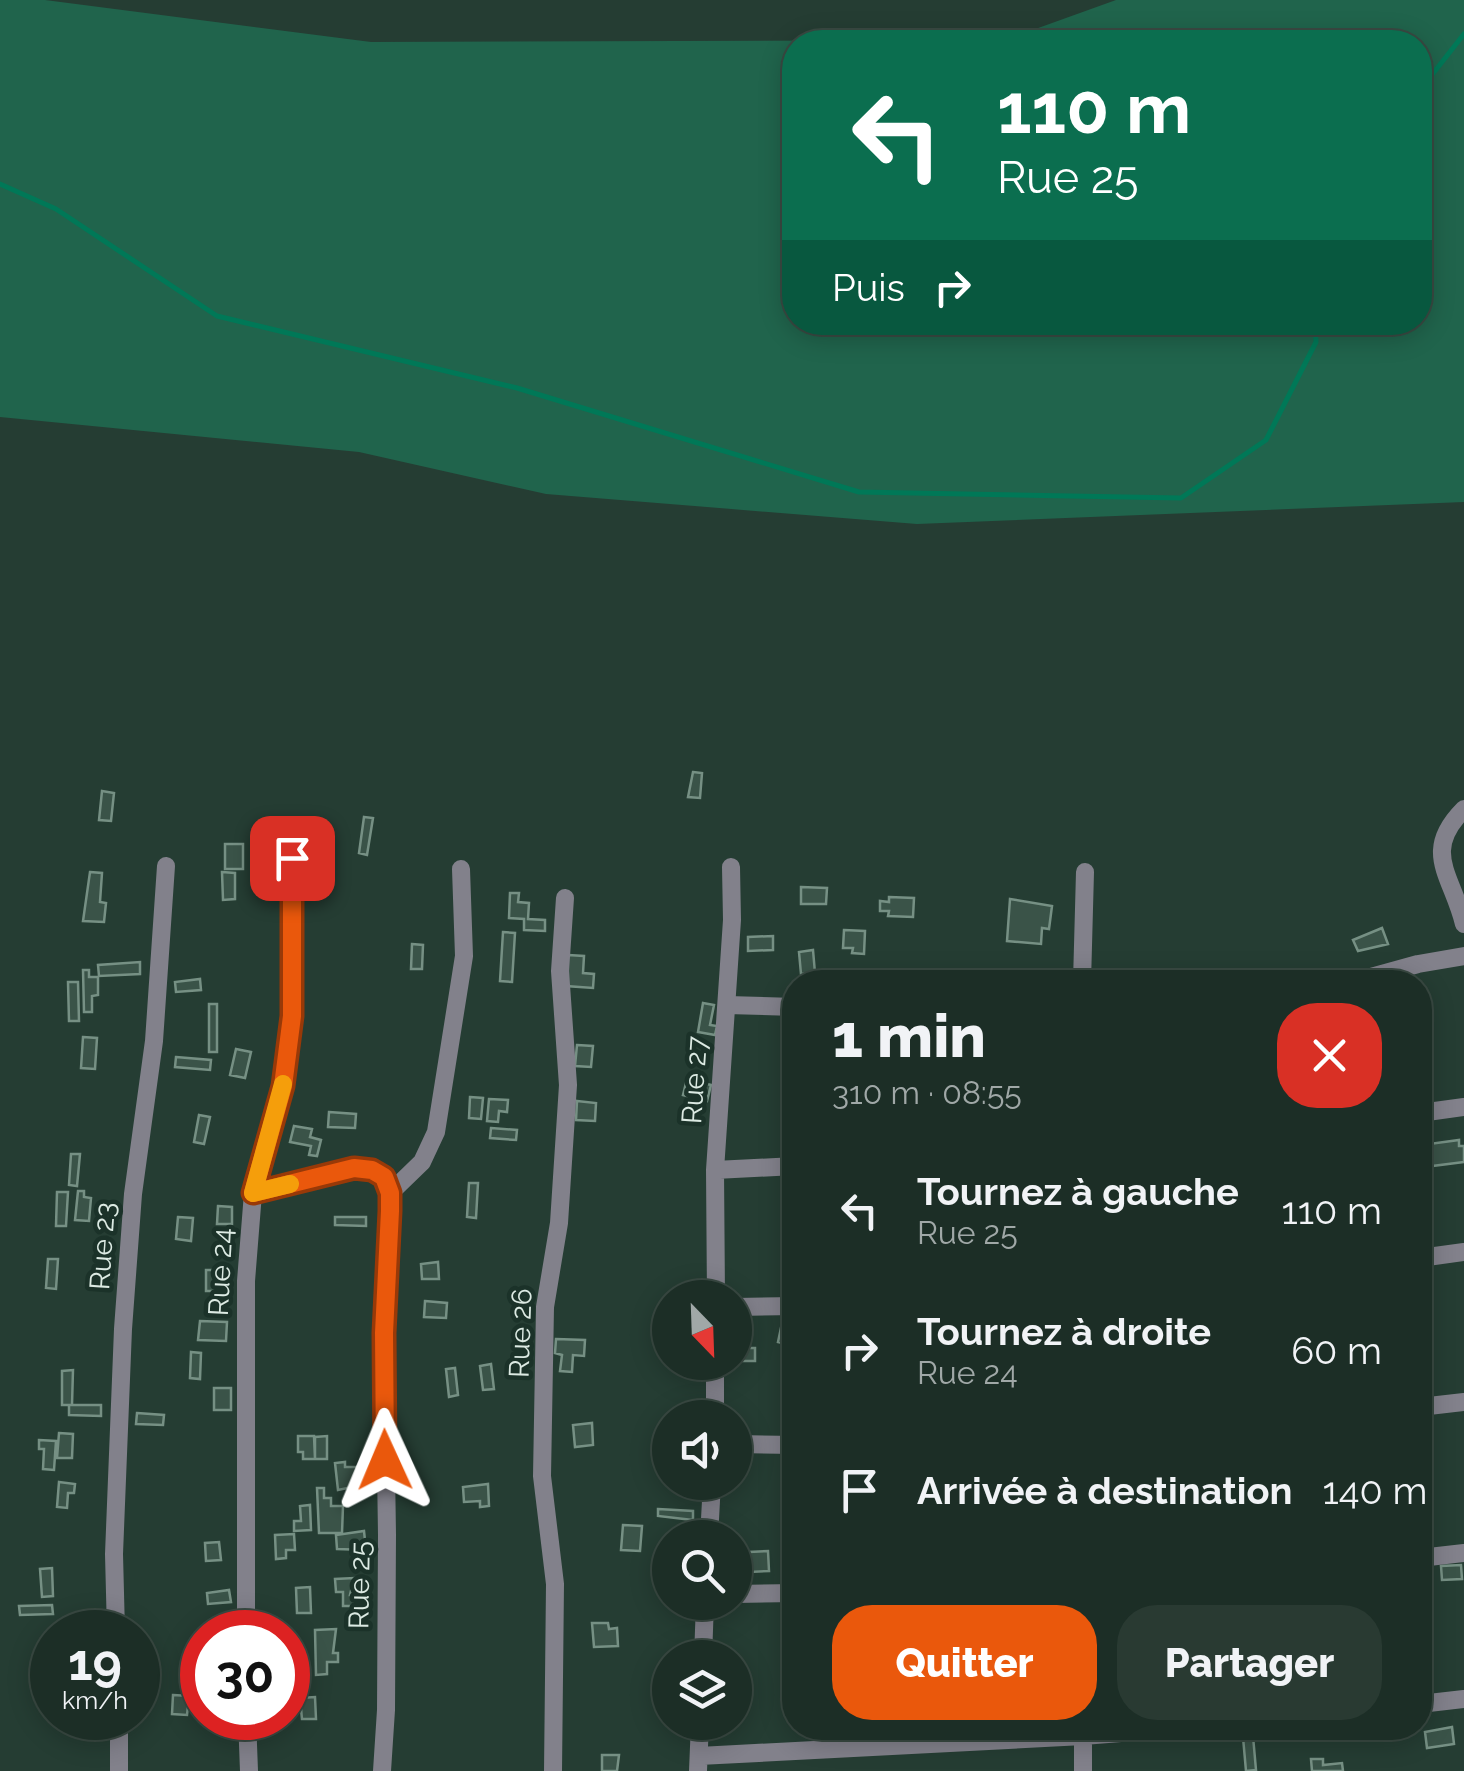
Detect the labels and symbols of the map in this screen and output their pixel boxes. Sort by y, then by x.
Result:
pin [250,816,335,901]
street label: Rue 27 [675,1035,714,1125]
street label: Rue 23 [83,1201,122,1291]
street label: Rue 24 [202,1227,239,1317]
north arrow [652,1280,752,1380]
street label: Rue 26 [502,1288,539,1378]
position arrow [333,1408,437,1512]
street label: Rue 25 [342,1541,377,1629]
speed limit sign: 30 [180,1610,310,1740]

